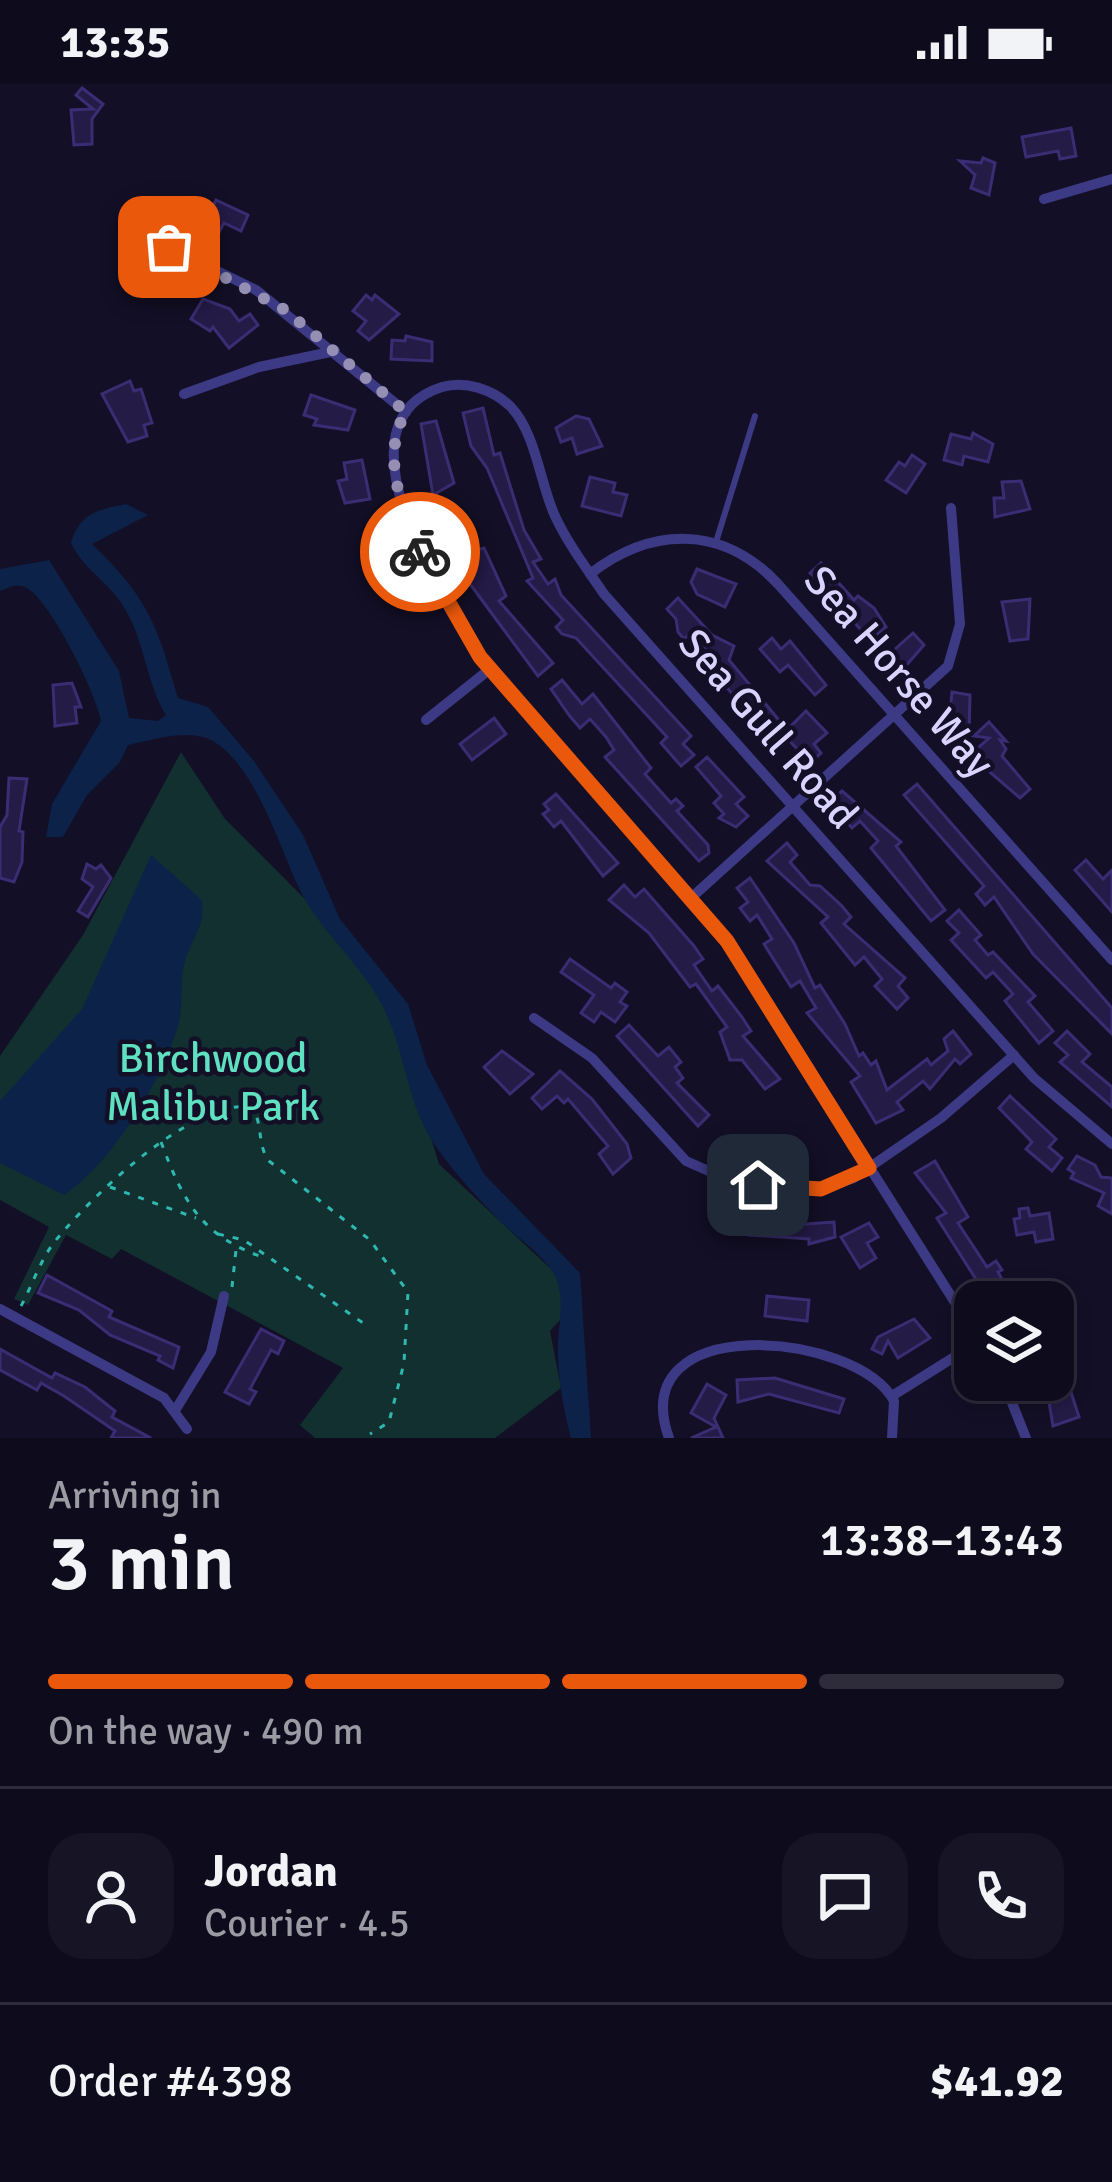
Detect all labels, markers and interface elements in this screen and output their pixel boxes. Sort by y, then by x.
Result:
text: 13:35 [60,15,170,70]
pin [118,196,220,298]
icon: bag [136,214,202,280]
courier [360,492,480,612]
icon: bike [387,519,453,585]
street label: Sea Horse Way [793,556,1005,789]
street label: Sea Gull Road [667,619,869,839]
park label: Birchwood Malibu Park [106,1033,320,1132]
pin [707,1134,809,1236]
icon: home [725,1152,791,1218]
map controls [954,1281,1074,1401]
button: layers [954,1281,1074,1401]
text: Arriving in [48,1471,222,1519]
text: 13:38–13:43 [820,1513,1064,1568]
text: 3 min [48,1516,235,1612]
text: On the way · 490 m [48,1707,364,1755]
button: person [48,1833,174,1959]
button: chat [782,1833,908,1959]
button: phone [938,1833,1064,1959]
text: Jordan [204,1844,338,1899]
text: Courier · 4.5 [204,1899,410,1947]
text: Order #4398 [48,2054,293,2109]
text: $41.92 [930,2054,1064,2109]

